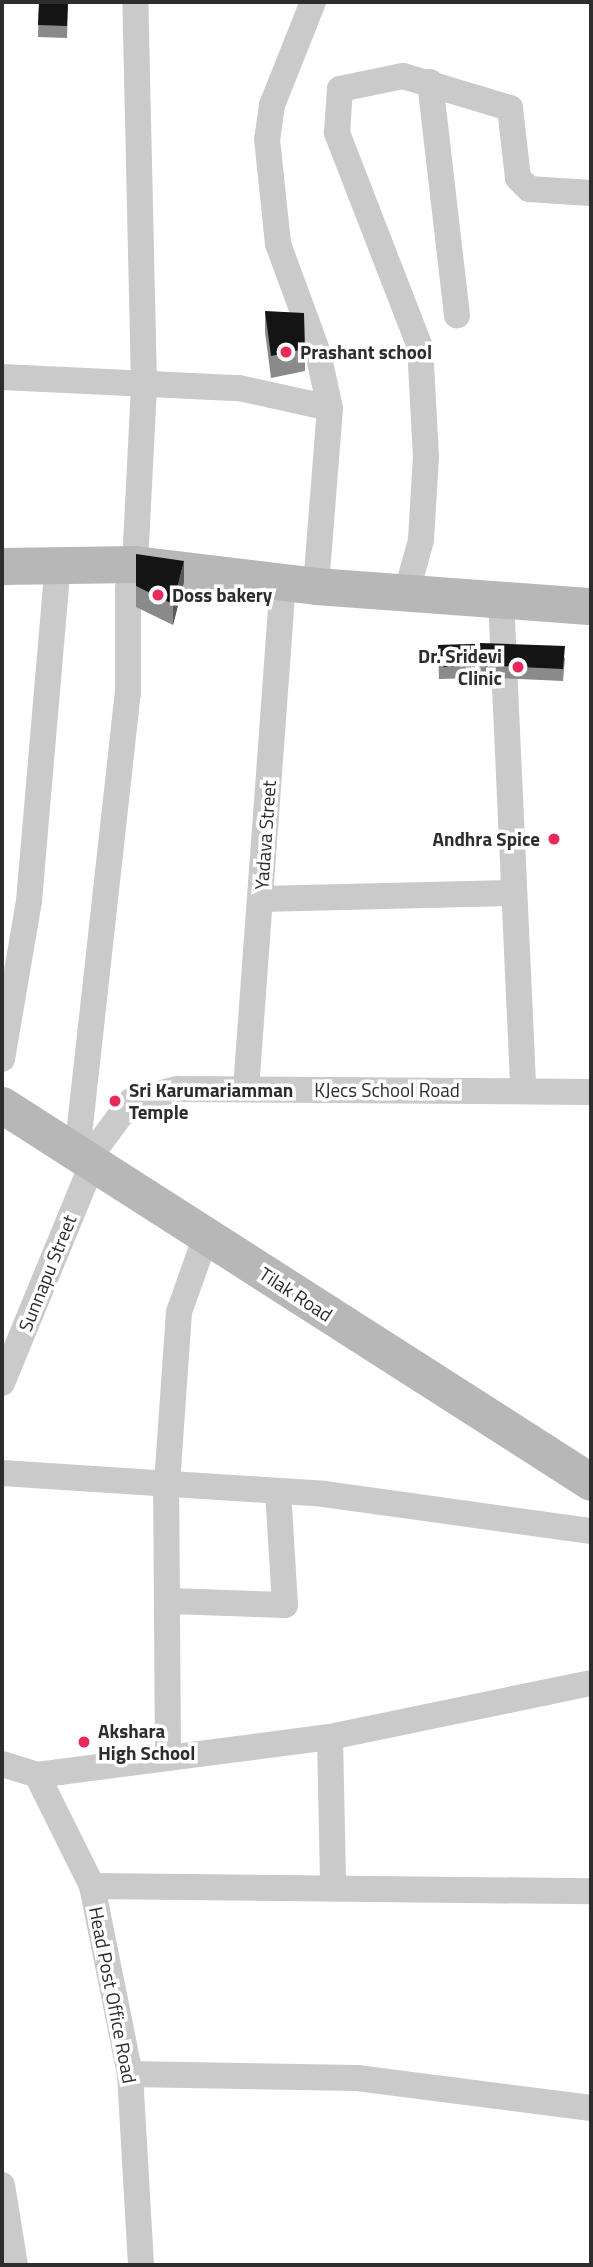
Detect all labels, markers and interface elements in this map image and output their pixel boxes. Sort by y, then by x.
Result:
place label: Prashant school [300,341,432,363]
marker: Prashant school [278,344,294,360]
place label: Doss bakery [172,584,272,606]
marker: Doss bakery [150,587,166,603]
place label: Dr. Sridevi Clinic [418,645,502,689]
marker: Dr. Sridevi Clinic [508,657,528,677]
street label: Yadava Street [250,780,280,890]
place label: Andhra Spice [432,828,540,850]
marker: Andhra Spice [546,831,562,847]
place label: Sri Karumariamman Temple [129,1079,293,1123]
street label: KJecs School Road [314,1079,460,1101]
marker: Sri Karumariamman Temple [107,1093,123,1109]
street label: Sunnapu Street [13,1211,81,1335]
street label: Tilak Road [255,1262,337,1326]
place label: Akshara High School [98,1720,195,1764]
marker: Akshara High School [76,1734,92,1750]
street label: Head Post Office Road [85,1905,141,2085]

